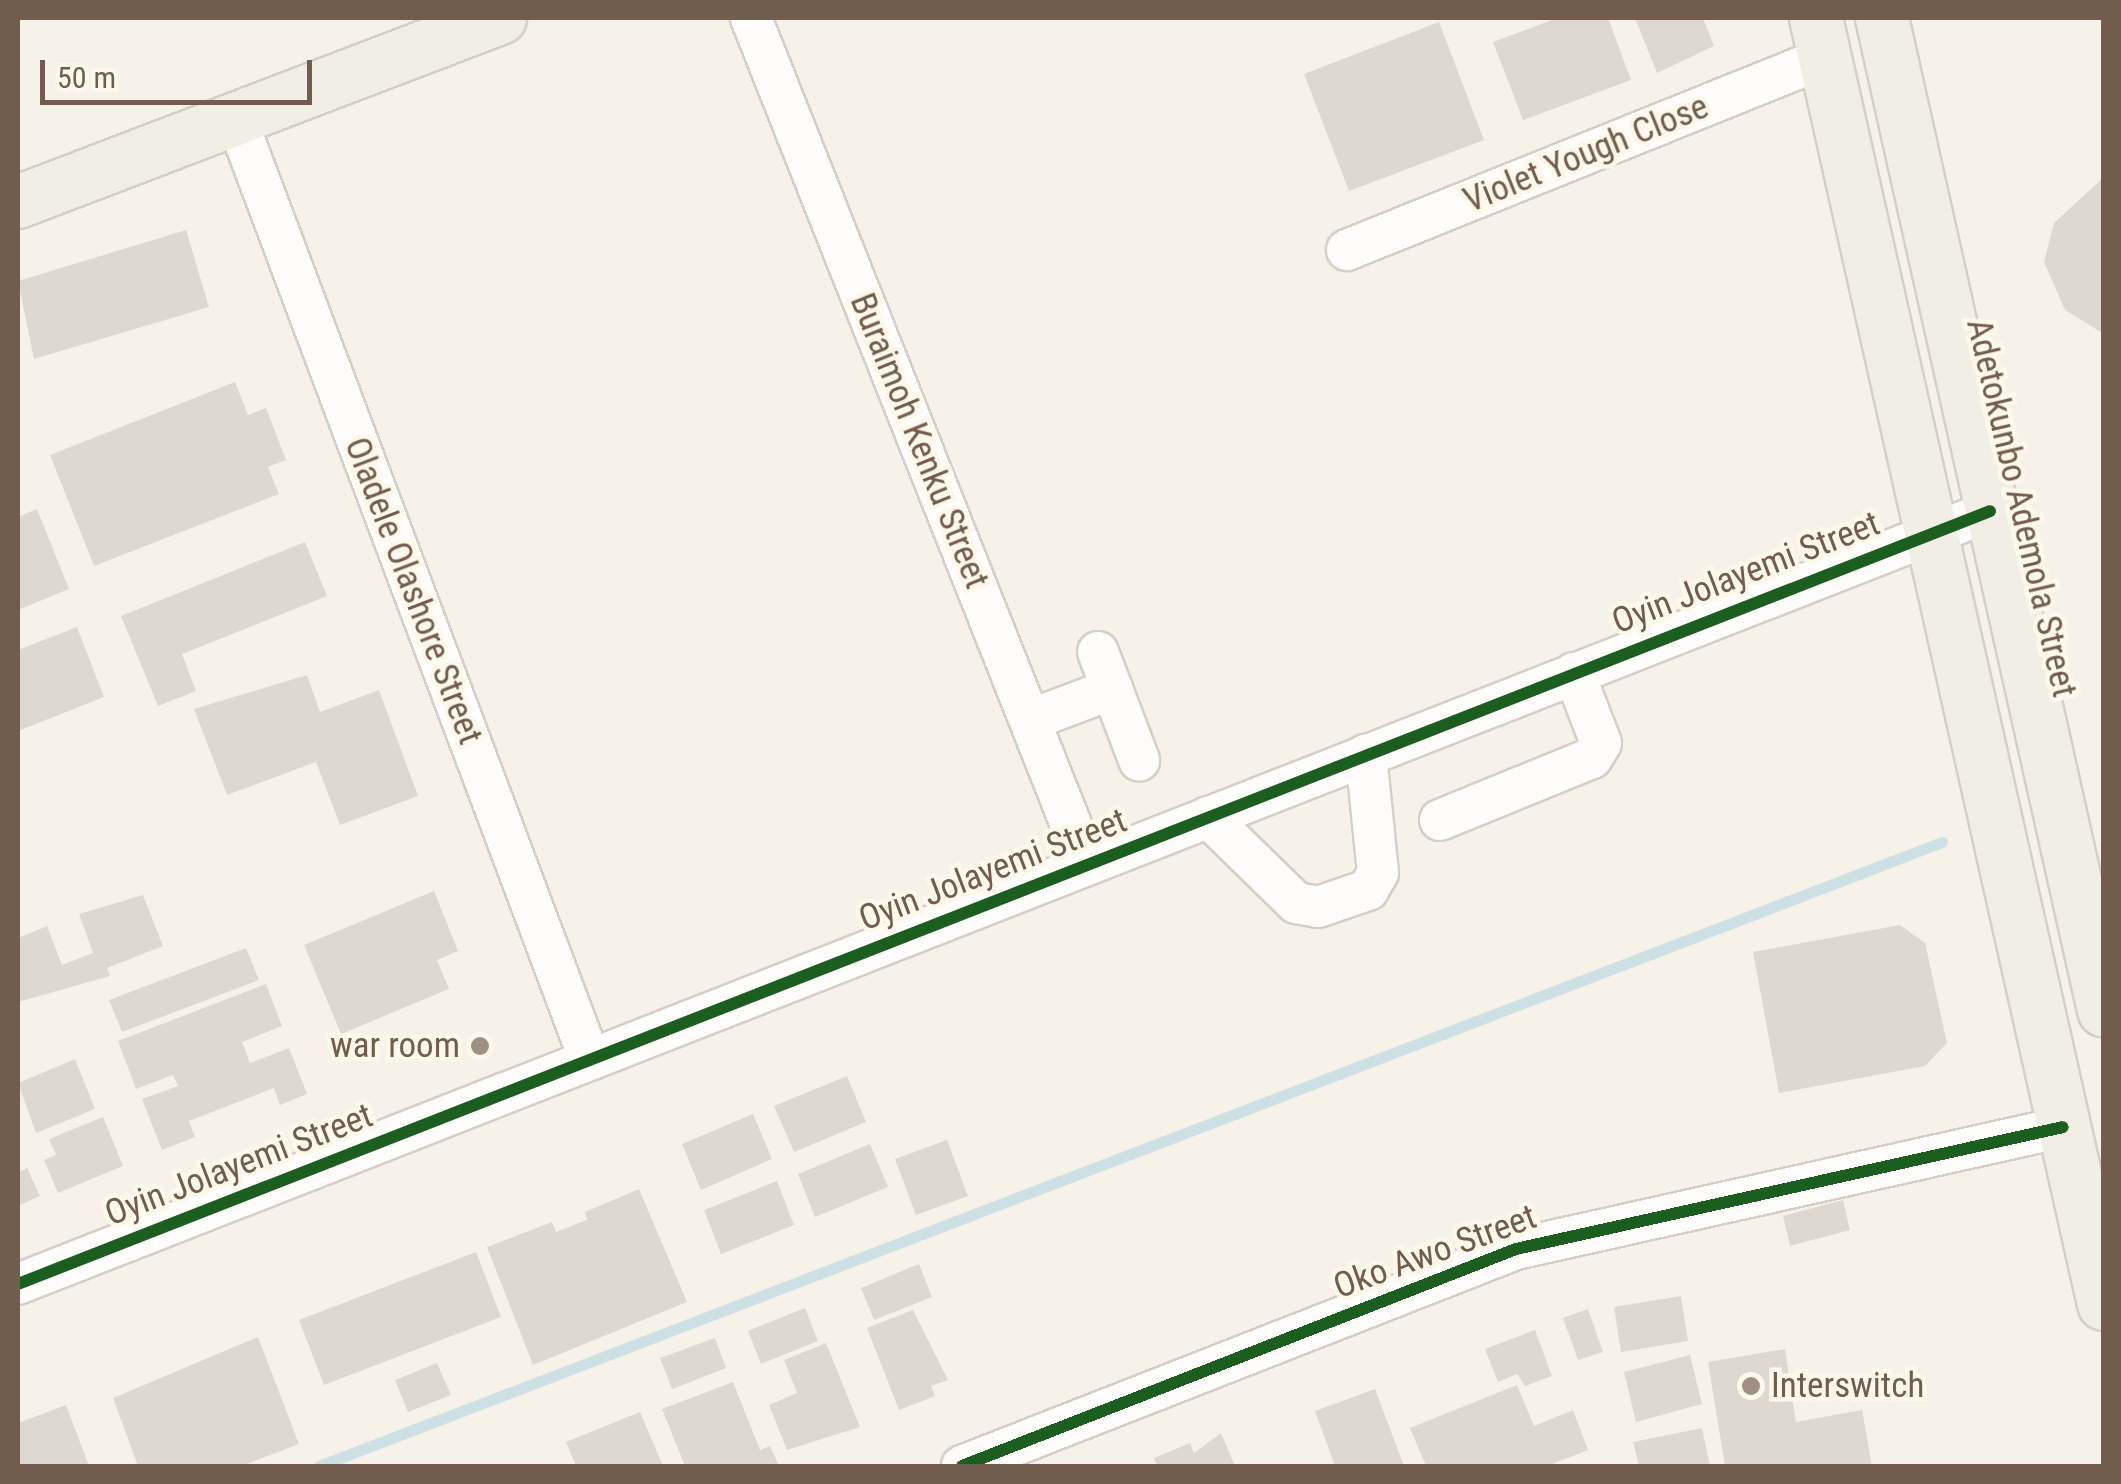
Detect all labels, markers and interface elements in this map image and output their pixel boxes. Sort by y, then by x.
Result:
scale bar [45,40,318,102]
text: 50 m [57,60,116,95]
street label: Violet Yough Close [1458,86,1714,222]
street label: Buraimoh Kenku Street [841,287,997,595]
street label: Adetokunbo Ademola Street [1957,315,2085,701]
street label: Oladele Olashore Street [335,432,491,750]
street label: Oyin Jolayemi Street [1606,503,1886,643]
street label: Oyin Jolayemi Street [853,800,1133,940]
place label: war room [330,1025,460,1067]
marker: war room [469,1035,491,1057]
street label: Oyin Jolayemi Street [99,1095,379,1235]
street label: Oko Awo Street [1328,1196,1542,1308]
place label: Interswitch [1771,1365,1924,1407]
marker: Interswitch [1740,1375,1762,1397]

